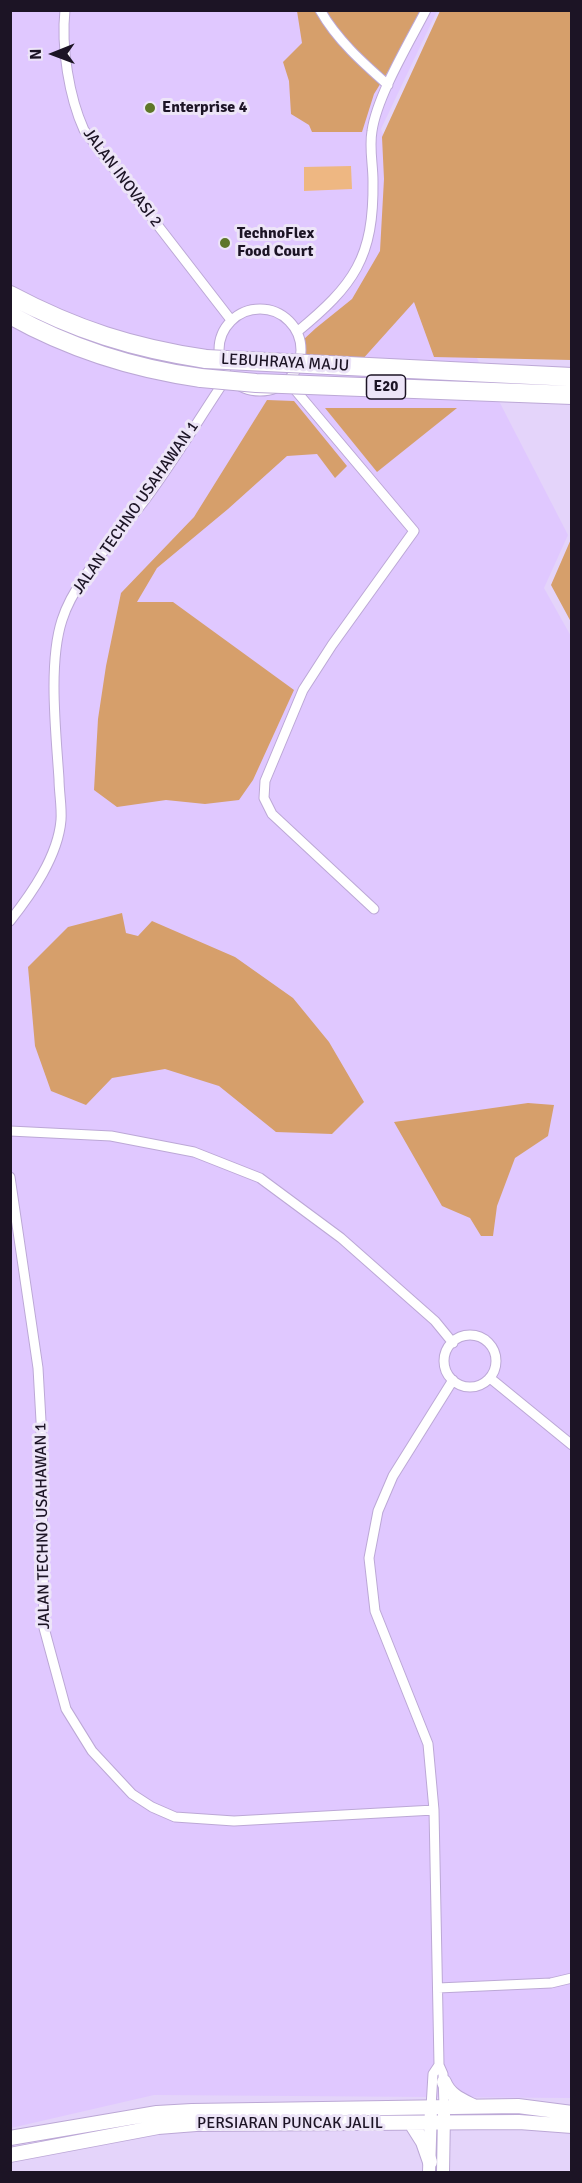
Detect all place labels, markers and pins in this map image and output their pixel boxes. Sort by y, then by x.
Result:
place label: Enterprise 4 [162,98,247,118]
marker: Enterprise 4 [143,101,157,115]
place label: TechnoFlex Food Court [237,224,314,262]
marker: TechnoFlex Food Court [218,236,232,250]

